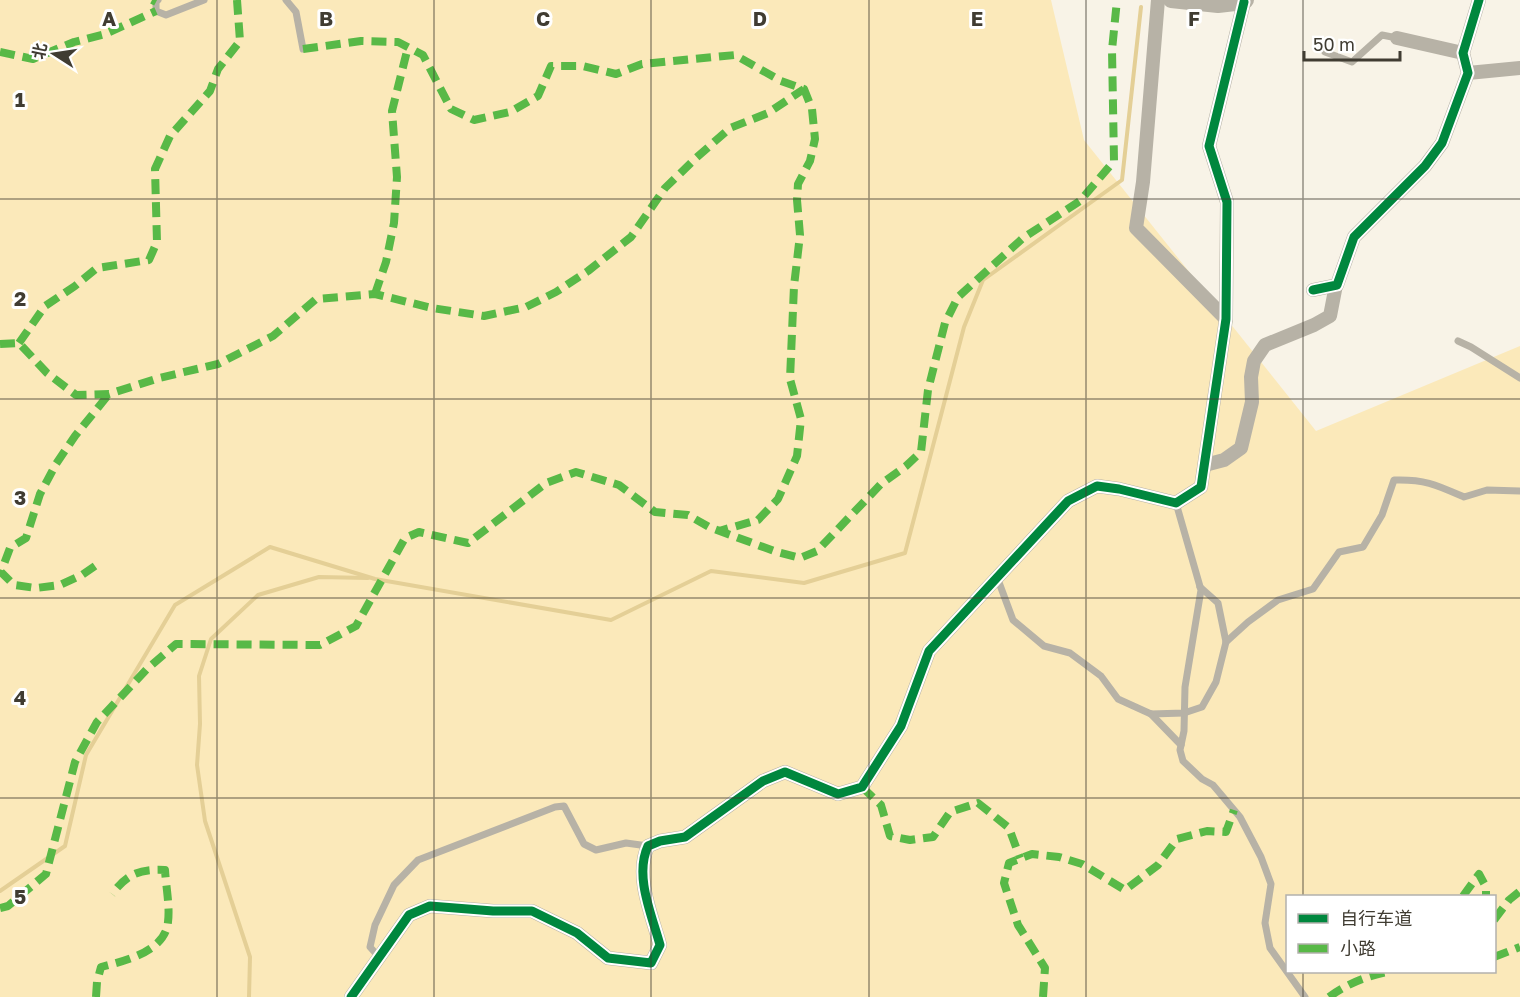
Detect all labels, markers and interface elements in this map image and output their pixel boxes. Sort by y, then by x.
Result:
text: A [102,6,116,30]
text: B [319,6,333,30]
text: C [536,6,550,30]
text: D [753,6,767,30]
text: E [971,6,983,30]
text: F [1188,6,1200,30]
north arrow [24,24,84,84]
scale bar [1304,24,1400,62]
text: 50 m [1313,33,1355,55]
text: 北 [28,41,51,61]
text: 1 [15,87,25,111]
text: 2 [14,286,26,310]
text: 3 [14,485,26,509]
text: 4 [14,685,26,709]
text: 5 [14,884,26,908]
legend [1286,895,1496,973]
text: 自行车道 [1340,907,1412,929]
text: 小路 [1340,937,1376,959]

